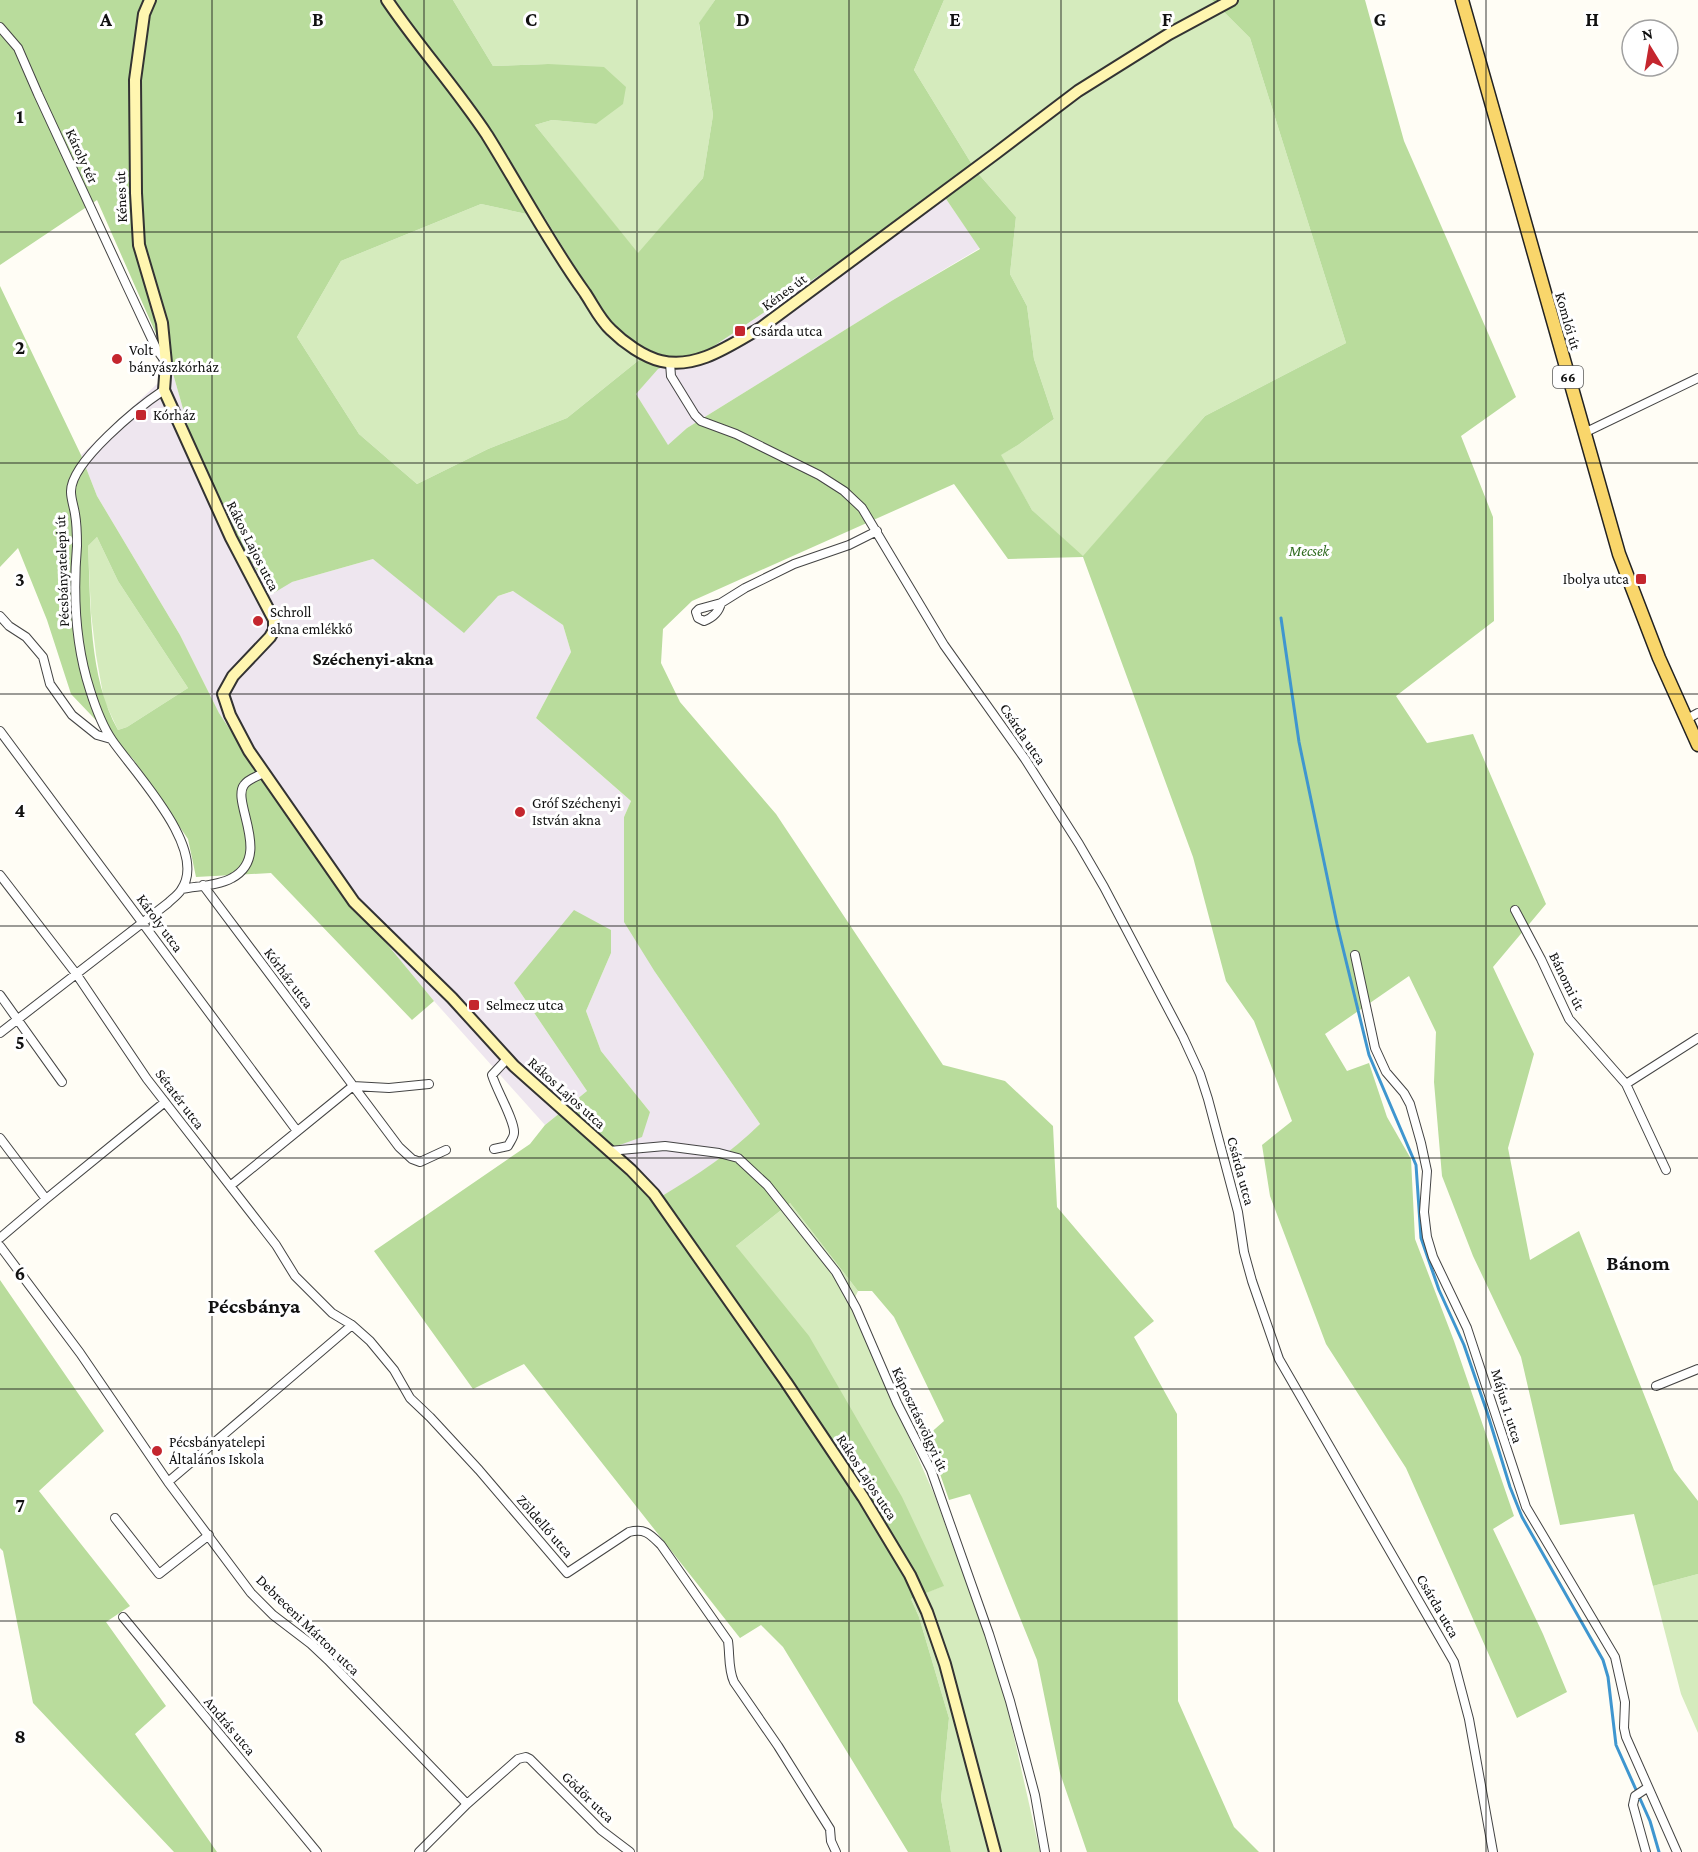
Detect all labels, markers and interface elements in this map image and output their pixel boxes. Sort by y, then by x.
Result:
text: A [99,8,113,30]
text: B [312,8,324,30]
text: C [525,8,537,30]
text: D [736,8,750,30]
text: E [949,8,961,30]
text: F [1162,8,1173,30]
text: G [1374,8,1387,30]
text: H [1585,8,1599,30]
north arrow [1620,18,1680,78]
text: N [1640,24,1654,43]
text: 1 [16,105,24,127]
street label: Károly tér [62,126,102,187]
street label: Kénes út [112,170,130,223]
street label: Kénes út [759,270,810,314]
street label: Komlói út [1552,290,1584,353]
place label: Csárda utca [752,323,822,339]
marker: Csárda utca [733,324,747,338]
text: 2 [15,336,25,358]
place label: Volt bányászkórház [129,342,219,376]
marker: Volt bányászkórház [110,352,124,366]
road number: 66 [1553,366,1583,388]
place label: Kórház [153,407,195,423]
marker: Kórház [134,408,148,422]
street label: Rákos Lajos utca [223,498,283,594]
street label: Pécsbányatelepi út [52,514,73,627]
park label: Mecsek [1288,543,1331,559]
text: 3 [15,568,25,590]
place label: Ibolya utca [1563,571,1629,588]
marker: Ibolya utca [1634,572,1648,586]
place label: Schroll akna emlékkő [270,604,353,637]
marker: Schroll akna emlékkő [251,614,265,628]
district label: Széchenyi-akna [312,649,434,669]
street label: Csárda utca [997,700,1049,768]
place label: Gróf Széchenyi István akna [532,795,621,828]
text: 4 [15,799,26,821]
marker: Gróf Széchenyi István akna [513,805,527,819]
street label: Károly utca [133,891,186,956]
street label: Kórház utca [261,945,317,1011]
street label: Bánomi út [1546,949,1588,1013]
place label: Selmecz utca [486,997,564,1013]
marker: Selmecz utca [467,998,481,1012]
text: 5 [15,1031,25,1053]
street label: Rákos Lajos utca [524,1054,609,1133]
street label: Sétatér utca [152,1066,208,1132]
street label: Csárda utca [1224,1135,1258,1207]
district label: Bánom [1606,1251,1670,1275]
text: 6 [15,1262,25,1284]
district label: Pécsbánya [208,1294,301,1318]
street label: Káposztásvölgyi út [888,1365,951,1475]
street label: Május 1. utca [1487,1367,1526,1445]
street label: Rákos Lajos utca [833,1431,901,1523]
place label: Pécsbányatelepi Általános Iskola [169,1434,265,1467]
marker: Pécsbányatelepi Általános Iskola [150,1444,164,1458]
street label: Zöldellő utca [513,1491,577,1561]
text: 7 [15,1494,25,1516]
street label: Debreceni Márton utca [253,1572,363,1678]
street label: Csárda utca [1413,1572,1463,1641]
street label: András utca [201,1694,259,1758]
text: 8 [14,1725,26,1747]
street label: Gödör utca [559,1768,617,1826]

